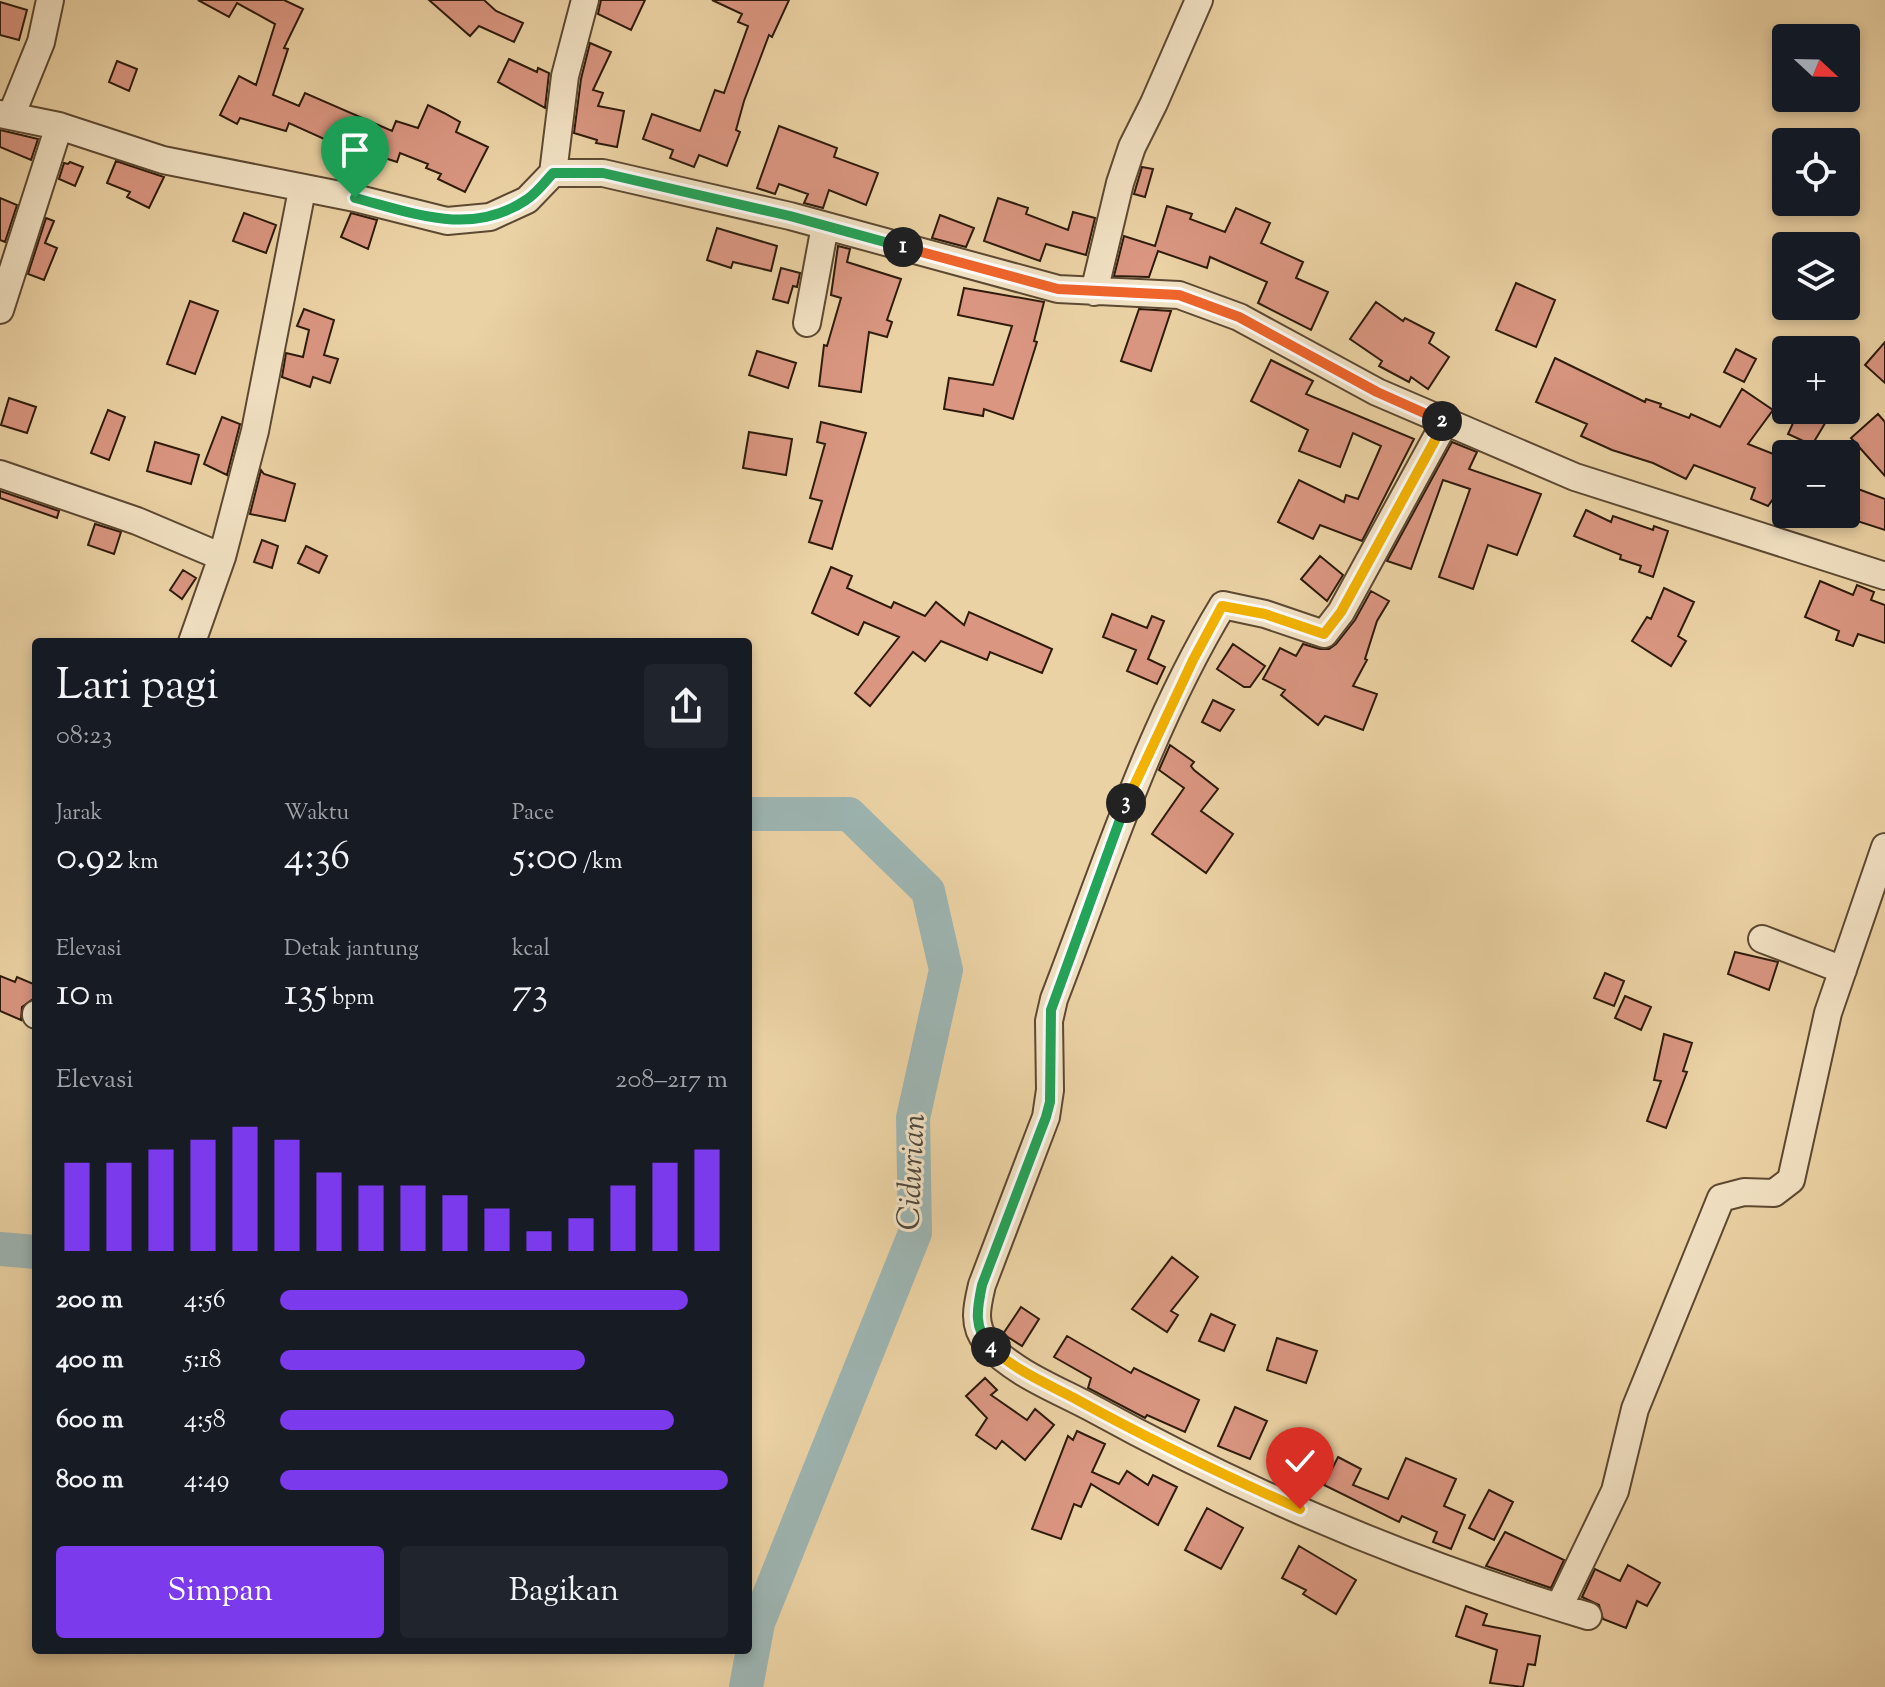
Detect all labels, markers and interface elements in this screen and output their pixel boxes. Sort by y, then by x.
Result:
north arrow [1772,24,1860,112]
map controls [1772,24,1860,528]
pin [321,116,389,198]
icon: arrive [333,128,377,172]
button: locate [1772,128,1860,216]
pin: 1 [883,227,923,267]
text: 1 [899,231,907,263]
button: layers [1772,232,1860,320]
button: + [1772,336,1860,424]
pin: 2 [1422,401,1462,441]
text: 2 [1437,405,1447,437]
button: − [1772,440,1860,528]
text: Lari pagi [56,656,219,719]
button: share [644,664,728,748]
text: 08:23 [56,718,112,755]
pin: 3 [1106,783,1146,823]
text: 3 [1122,787,1130,819]
text: Jarak [56,798,103,830]
text: Waktu [284,798,349,830]
text: Pace [512,798,554,830]
text: 0.92 [56,830,124,887]
text: 4:36 [284,830,350,887]
text: 5:00 [512,830,578,887]
text: km [124,847,158,879]
text: /km [578,847,622,879]
text: Elevasi [56,934,122,966]
text: Detak jantung [284,934,419,966]
text: kcal [512,934,550,966]
text: 10 [56,966,90,1023]
text: 135 [284,966,327,1023]
text: 73 [512,966,548,1023]
text: m [90,983,113,1015]
text: bpm [327,983,374,1015]
text: Elevasi [56,1062,134,1099]
text: 208–217 m [615,1062,728,1099]
water label: Cidurian [887,1112,939,1231]
text: 200 m [56,1282,123,1319]
text: 4:56 [184,1282,226,1319]
pin: 4 [971,1327,1011,1367]
text: 4 [985,1331,997,1363]
text: 400 m [56,1342,123,1379]
text: 5:18 [184,1342,222,1379]
text: 600 m [56,1402,123,1439]
text: 4:58 [184,1402,226,1439]
pin [1266,1427,1334,1509]
icon: check [1278,1439,1322,1483]
text: 800 m [56,1462,124,1499]
text: 4:49 [184,1462,229,1499]
button: Simpan [56,1546,384,1638]
button: Bagikan [400,1546,728,1638]

